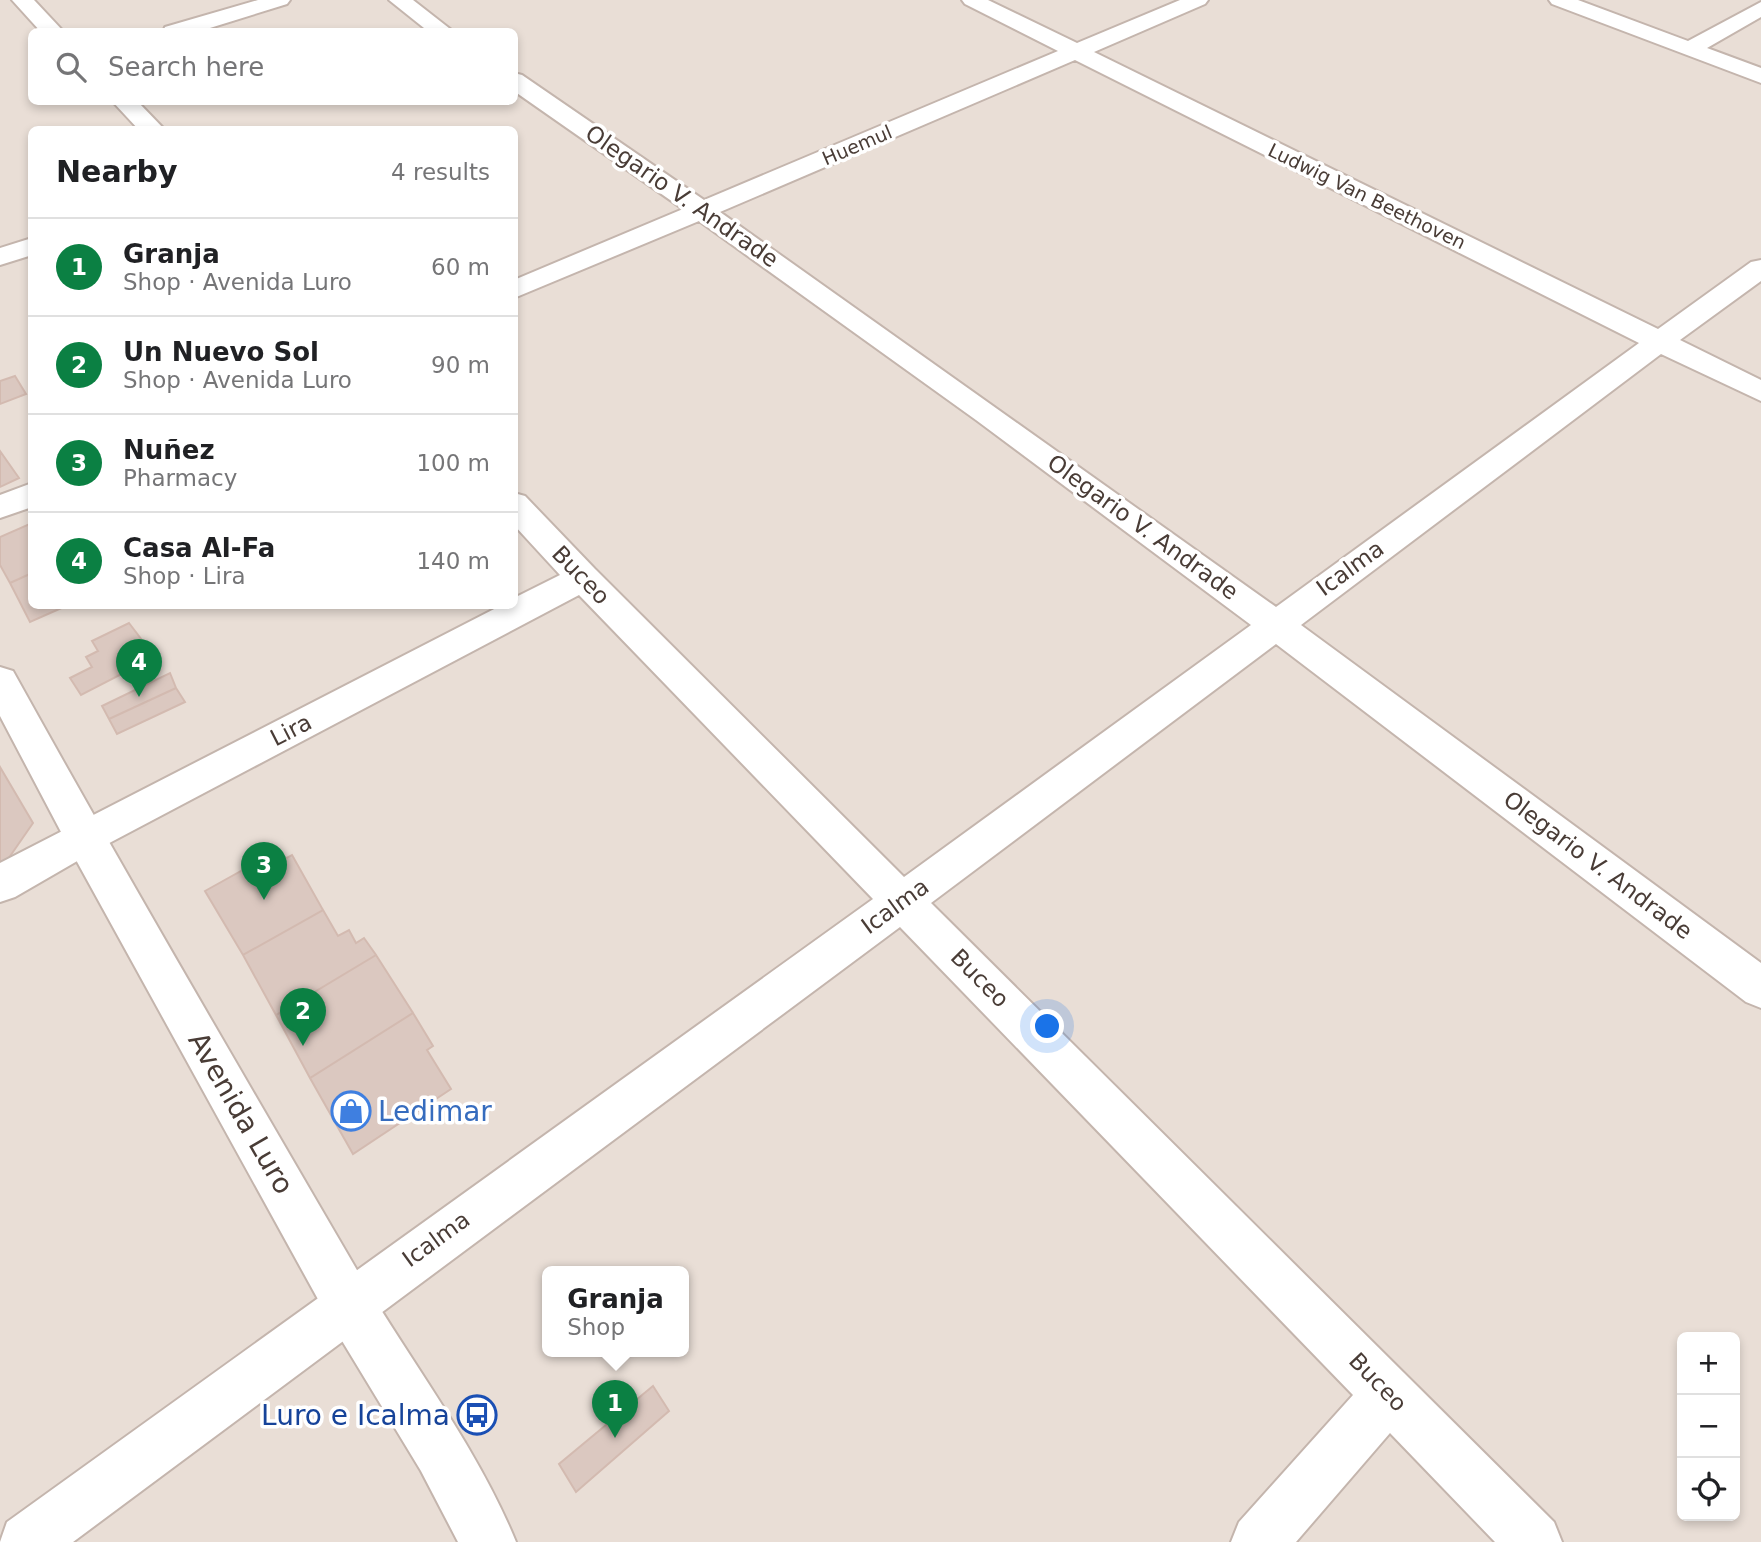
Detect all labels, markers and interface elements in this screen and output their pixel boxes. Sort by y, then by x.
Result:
search box [28,28,518,105]
icon: search [52,48,90,86]
text: Search here [108,52,264,82]
street label: Olegario V. Andrade [581,120,783,272]
street label: Huemul [819,120,895,170]
street label: Ludwig Van Beethoven [1265,139,1469,253]
text: Nearby [56,154,178,189]
text: 4 results [391,159,490,185]
text: Granja [123,239,220,269]
text: 1 [71,254,87,280]
text: 60 m [431,254,490,280]
text: Shop · Avenida Luro [123,269,352,295]
text: Un Nuevo Sol [123,337,319,367]
text: 2 [71,352,87,378]
text: 90 m [431,352,490,378]
text: Shop · Avenida Luro [123,367,352,393]
text: Nuñez [123,435,215,465]
street label: Olegario V. Andrade [1043,449,1243,605]
text: 3 [71,450,87,476]
text: 100 m [416,450,490,476]
text: Pharmacy [123,465,237,491]
text: Casa Al-Fa [123,533,275,563]
street label: Icalma [1311,535,1389,601]
street label: Buceo [547,540,615,610]
text: 4 [71,548,87,574]
text: 140 m [416,548,490,574]
text: Shop · Lira [123,563,246,589]
pin: 4 [116,639,162,697]
street label: Lira [266,709,316,751]
street label: Olegario V. Andrade [1499,786,1697,944]
pin: 3 [241,842,287,900]
street label: Icalma [856,873,934,939]
street label: Buceo [946,944,1014,1012]
pin: 2 [280,988,326,1046]
your location [1030,1009,1064,1043]
street label: Avenida Luro [181,1026,301,1200]
shop icon: Ledimar [330,1090,372,1132]
place label: Ledimar [378,1095,492,1128]
street label: Icalma [397,1206,475,1272]
popup [542,1266,689,1357]
text: Granja [567,1284,664,1314]
text: Shop [567,1314,625,1340]
map controls [1677,1332,1740,1521]
button: + [1677,1332,1740,1395]
street label: Buceo [1344,1347,1412,1417]
pin: 1 [592,1380,638,1438]
bus stop icon: Luro e Icalma [456,1394,498,1436]
button: − [1677,1395,1740,1458]
place label: Luro e Icalma [261,1399,450,1432]
button: locate [1677,1458,1740,1521]

